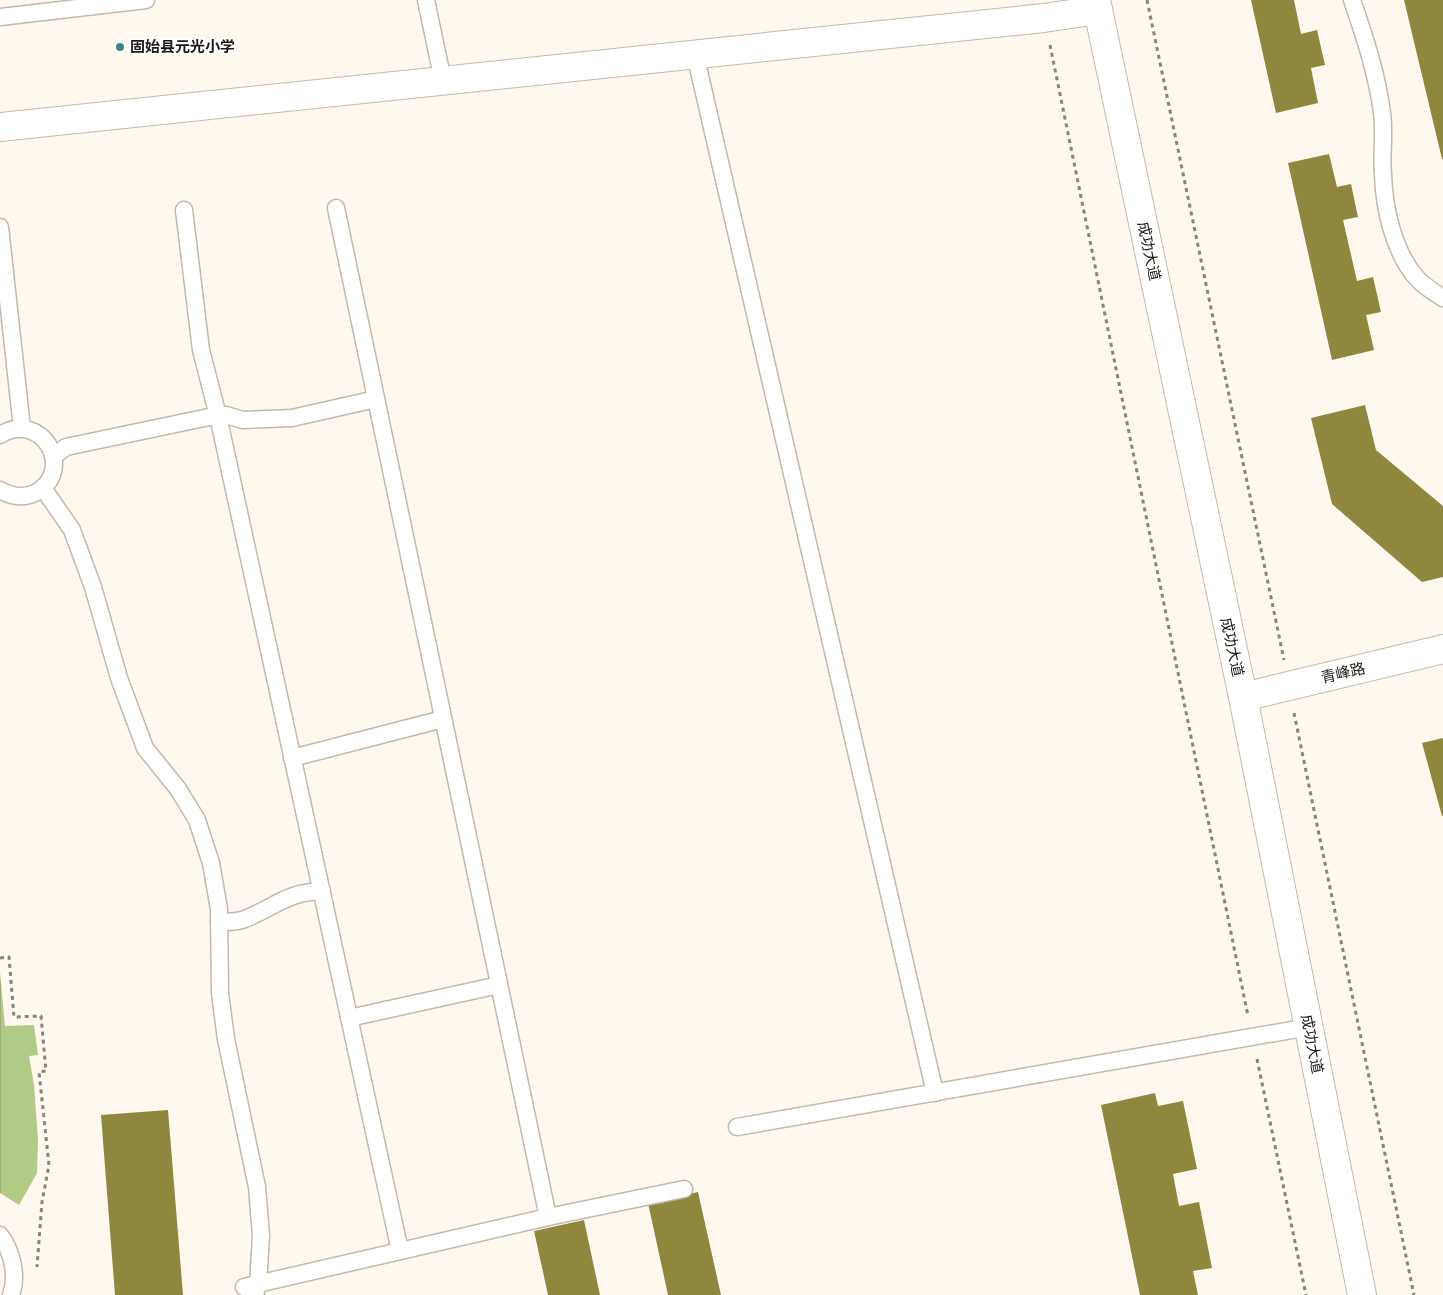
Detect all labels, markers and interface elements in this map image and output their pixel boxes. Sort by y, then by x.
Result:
place label: 固始县元光小学 [130,38,235,56]
marker: 固始县元光小学 [114,41,126,53]
street label: 成功大道 [1134,220,1164,282]
street label: 成功大道 [1217,616,1247,678]
street label: 青峰路 [1319,659,1367,687]
street label: 成功大道 [1297,1013,1327,1075]

